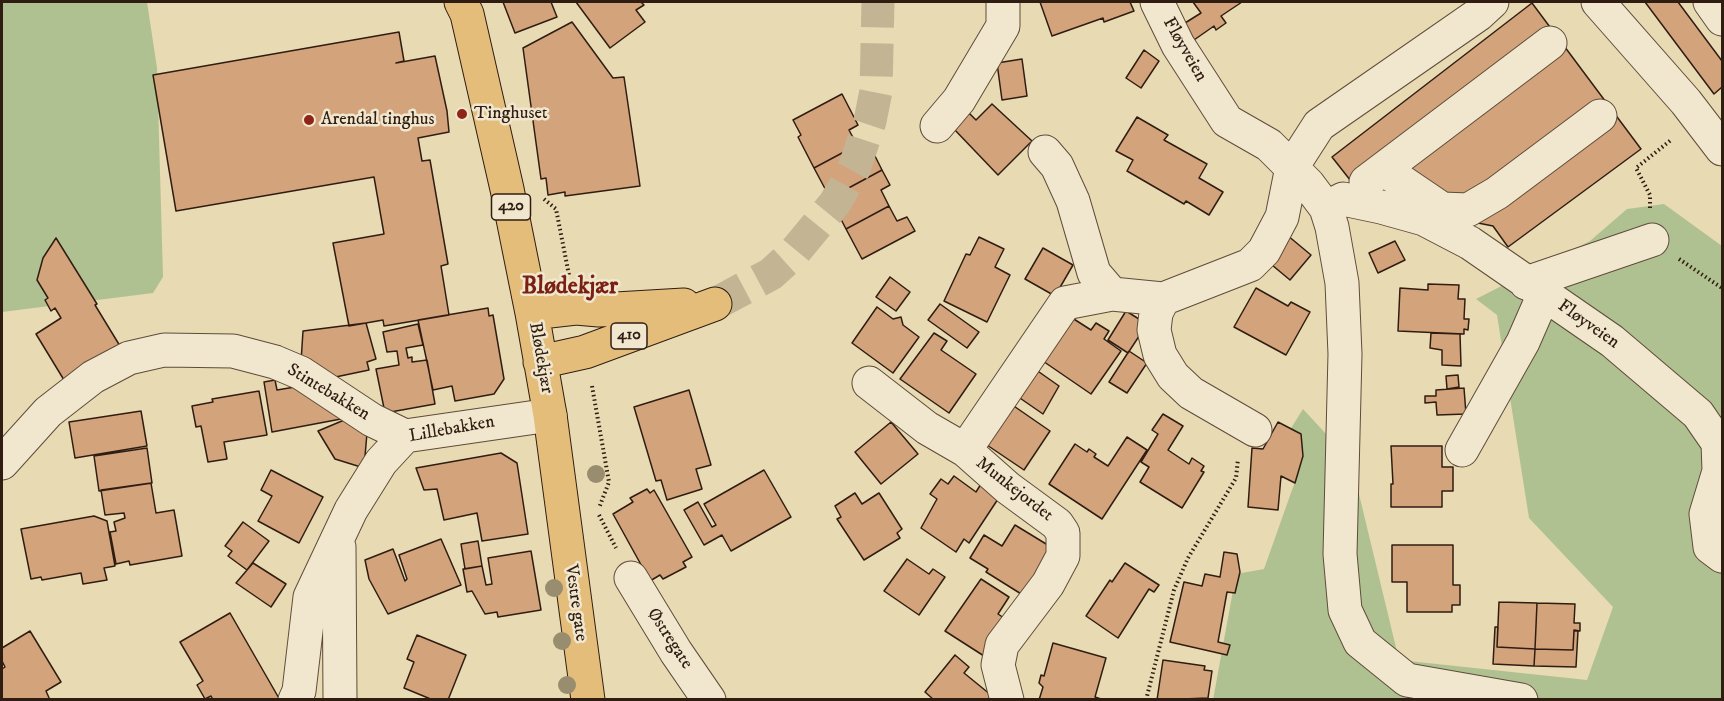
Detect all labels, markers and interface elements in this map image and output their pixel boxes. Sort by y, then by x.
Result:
street label: Fløyveien [1157,14,1211,86]
place label: Tinghuset [474,103,548,125]
marker: Tinghuset [455,107,469,121]
place label: Arendal tinghus [321,109,434,131]
marker: Arendal tinghus [302,113,316,127]
road number: 420 [492,194,530,220]
district label: Blødekjær [522,274,618,302]
street label: Fløyveien [1553,296,1623,354]
street label: Blødekjær [523,321,557,395]
road number: 410 [611,323,647,349]
street label: Stintebakken [283,360,373,426]
street label: Lillebakken [408,412,496,448]
street label: Munkejordet [971,453,1057,527]
street label: Vestre gate [559,563,591,643]
street label: Østregate [641,604,697,674]

